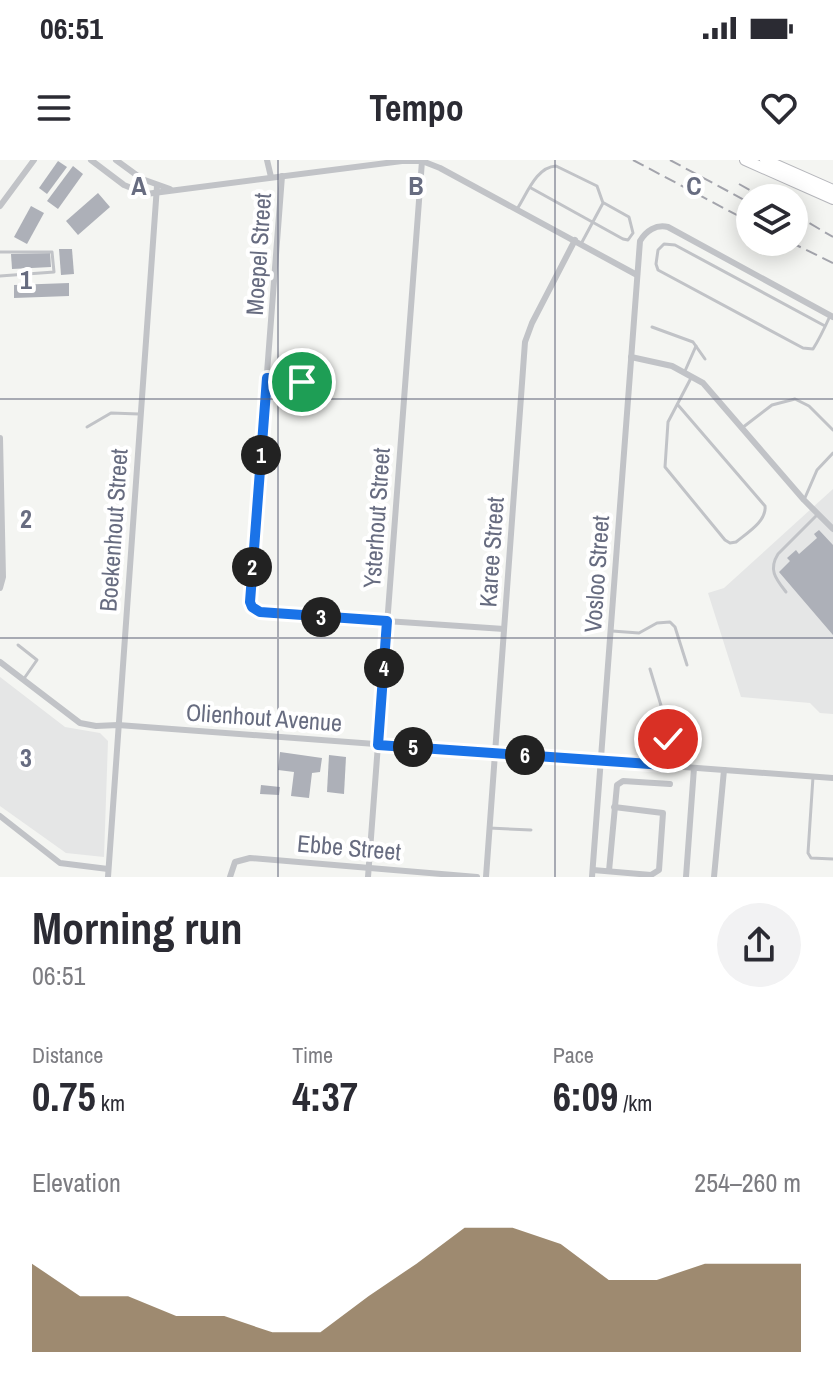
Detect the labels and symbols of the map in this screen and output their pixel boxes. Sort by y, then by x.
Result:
text: A [131,168,147,203]
text: B [408,168,424,203]
text: C [686,168,702,203]
street label: Moepel Street [238,191,278,316]
text: 1 [20,262,32,297]
pin [268,348,336,416]
pin: 1 [241,435,281,475]
street label: Ysterhout Street [355,446,397,589]
street label: Boekenhout Street [91,447,135,612]
street label: Karee Street [471,495,511,608]
text: 2 [20,501,32,536]
street label: Vosloo Street [576,514,616,633]
pin: 2 [232,547,272,587]
pin: 3 [301,597,341,637]
pin: 4 [364,648,404,688]
street label: Olienhout Avenue [185,696,343,738]
pin [634,705,702,773]
pin: 5 [393,727,433,767]
pin: 6 [505,735,545,775]
text: 3 [20,740,32,775]
street label: Ebbe Street [296,827,403,868]

